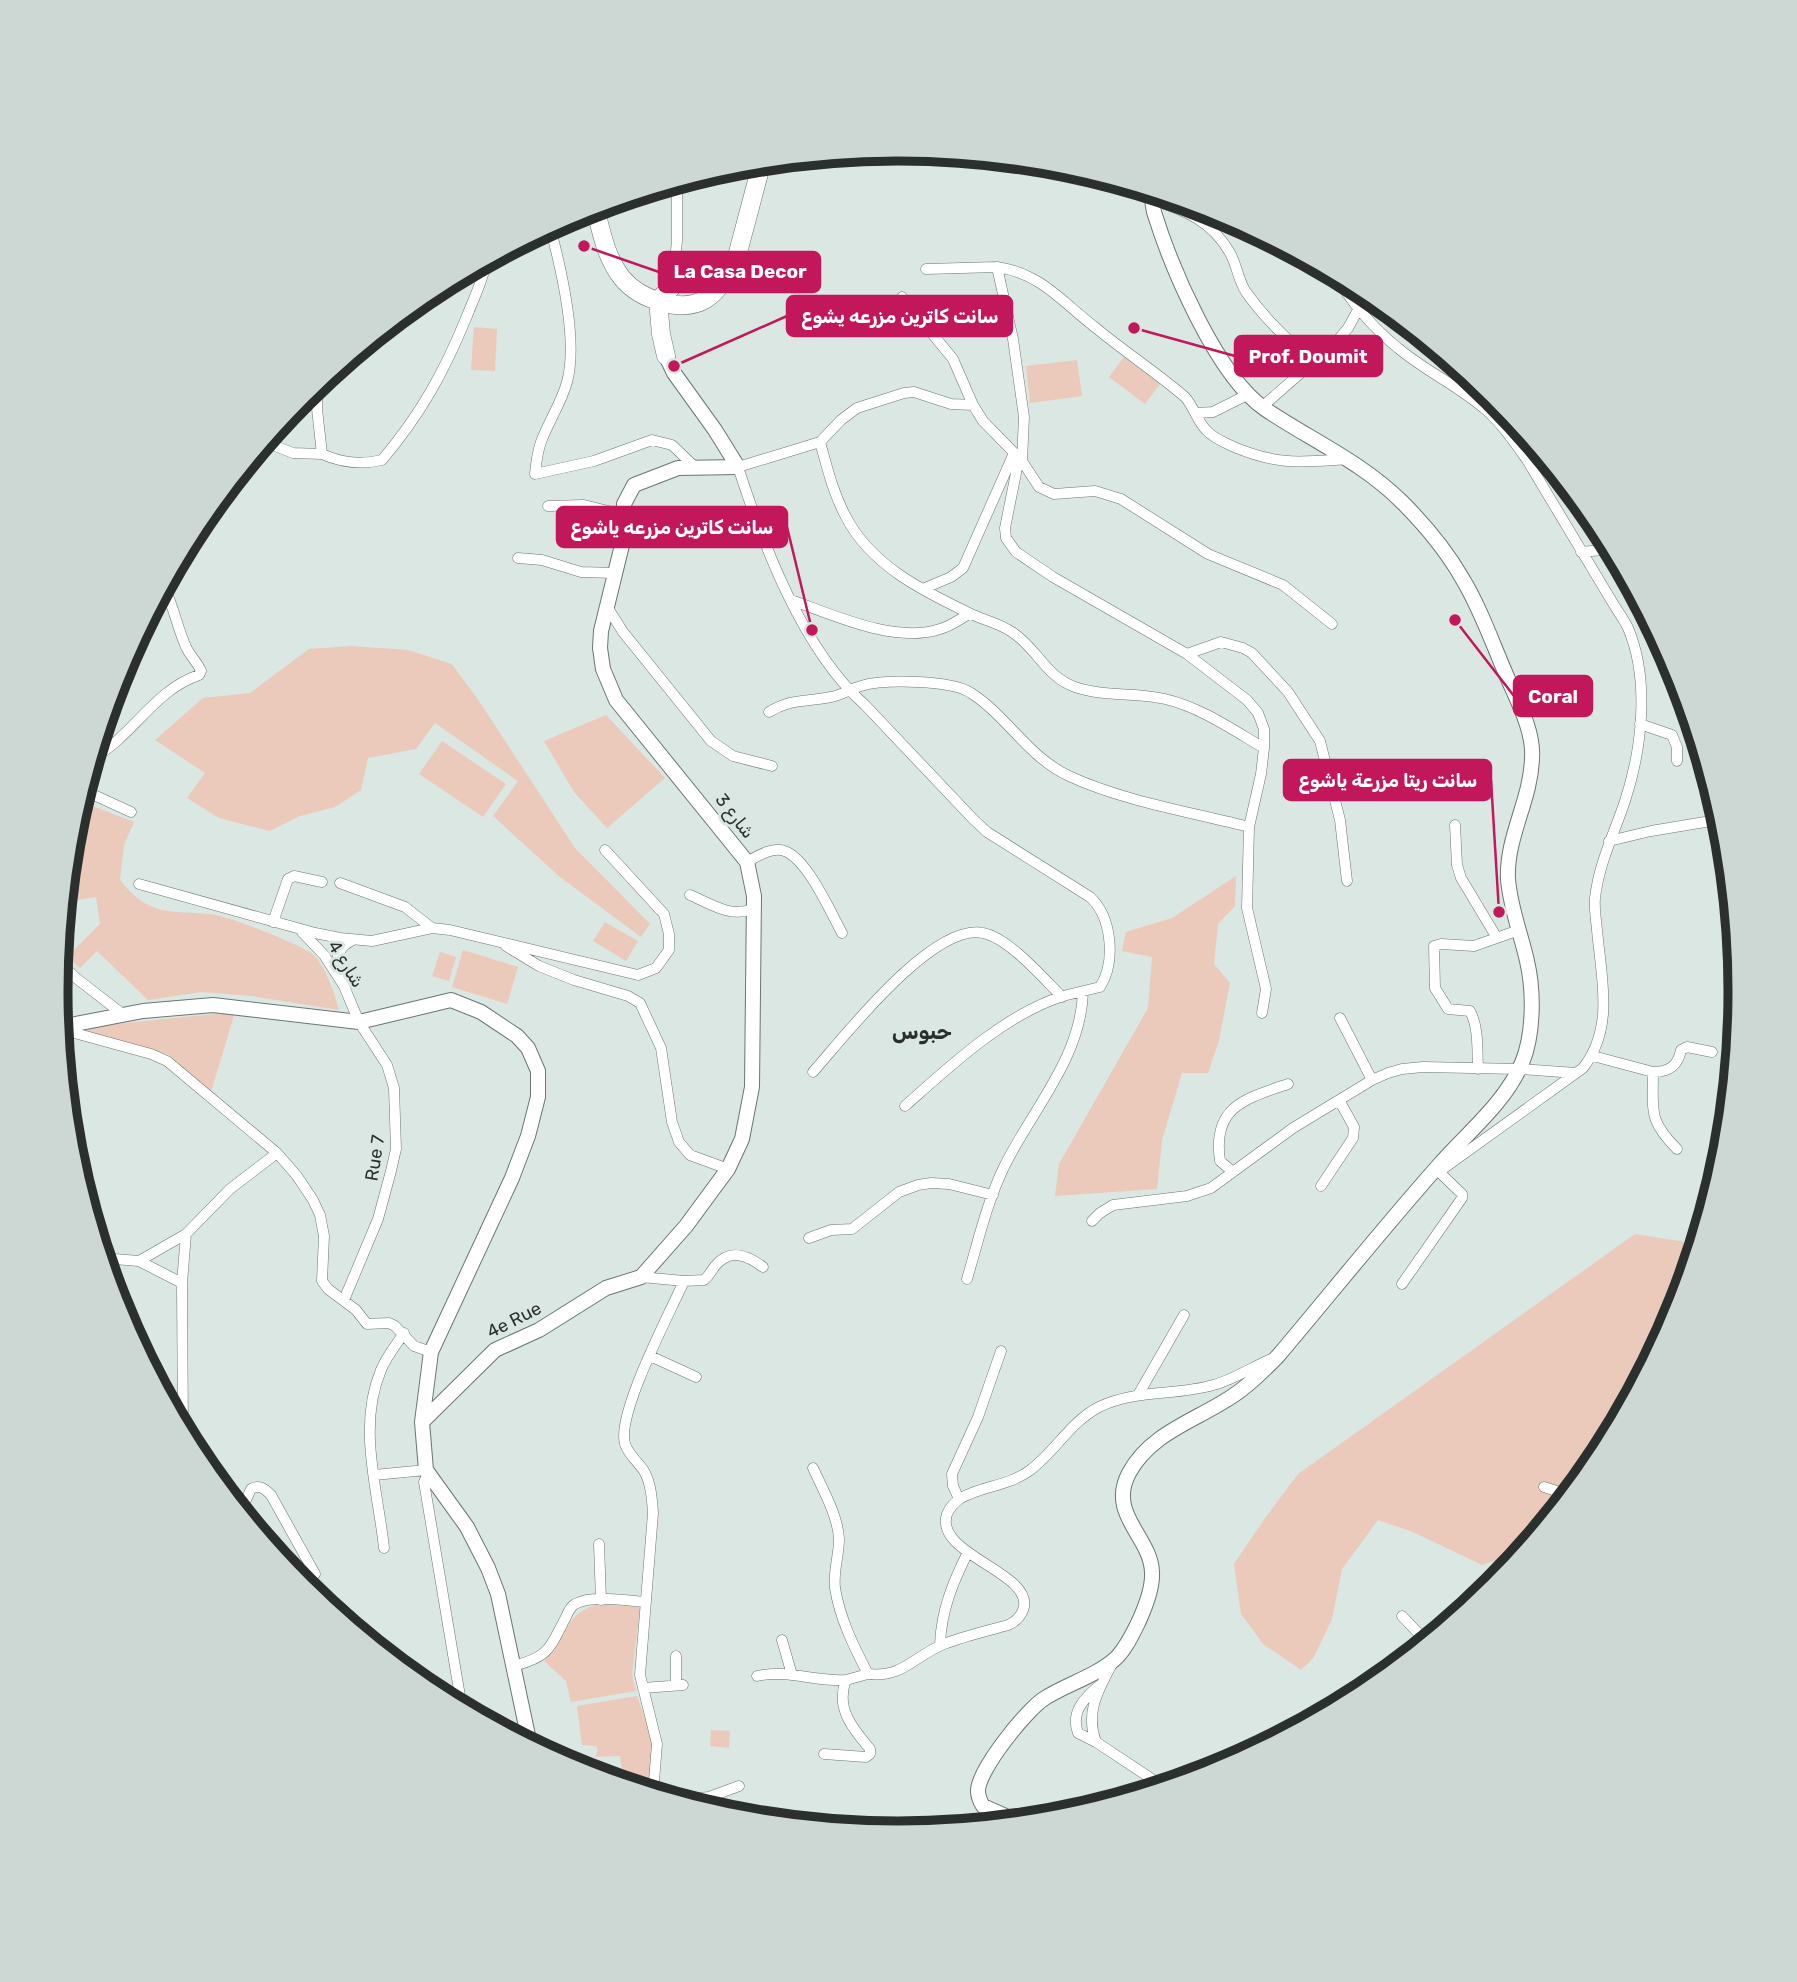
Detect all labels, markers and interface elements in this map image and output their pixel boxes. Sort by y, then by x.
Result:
callout: La Casa Decor [659,252,820,292]
text: La Casa Decor [673,260,807,283]
callout: سانت كاترين مزرعه يشوع [787,296,1012,336]
text: سانت كاترين مزرعه يشوع [801,305,999,330]
callout: Prof. Doumit [1235,336,1382,376]
text: Prof. Doumit [1248,345,1368,368]
callout: سانت كاترين مزرعه ياشوع [557,507,787,547]
text: سانت كاترين مزرعه ياشوع [571,516,773,541]
callout: Coral [1514,676,1592,716]
text: Coral [1528,685,1578,708]
callout: سانت ريتا مزرعة ياشوع [1284,760,1491,800]
text: سانت ريتا مزرعة ياشوع [1299,769,1477,794]
street label: شارع 3 [710,789,759,844]
street label: شارع 4 [322,936,369,992]
district label: حبوس [892,1019,952,1045]
street label: Rue 7 [361,1133,389,1183]
street label: 4e Rue [483,1297,545,1343]

